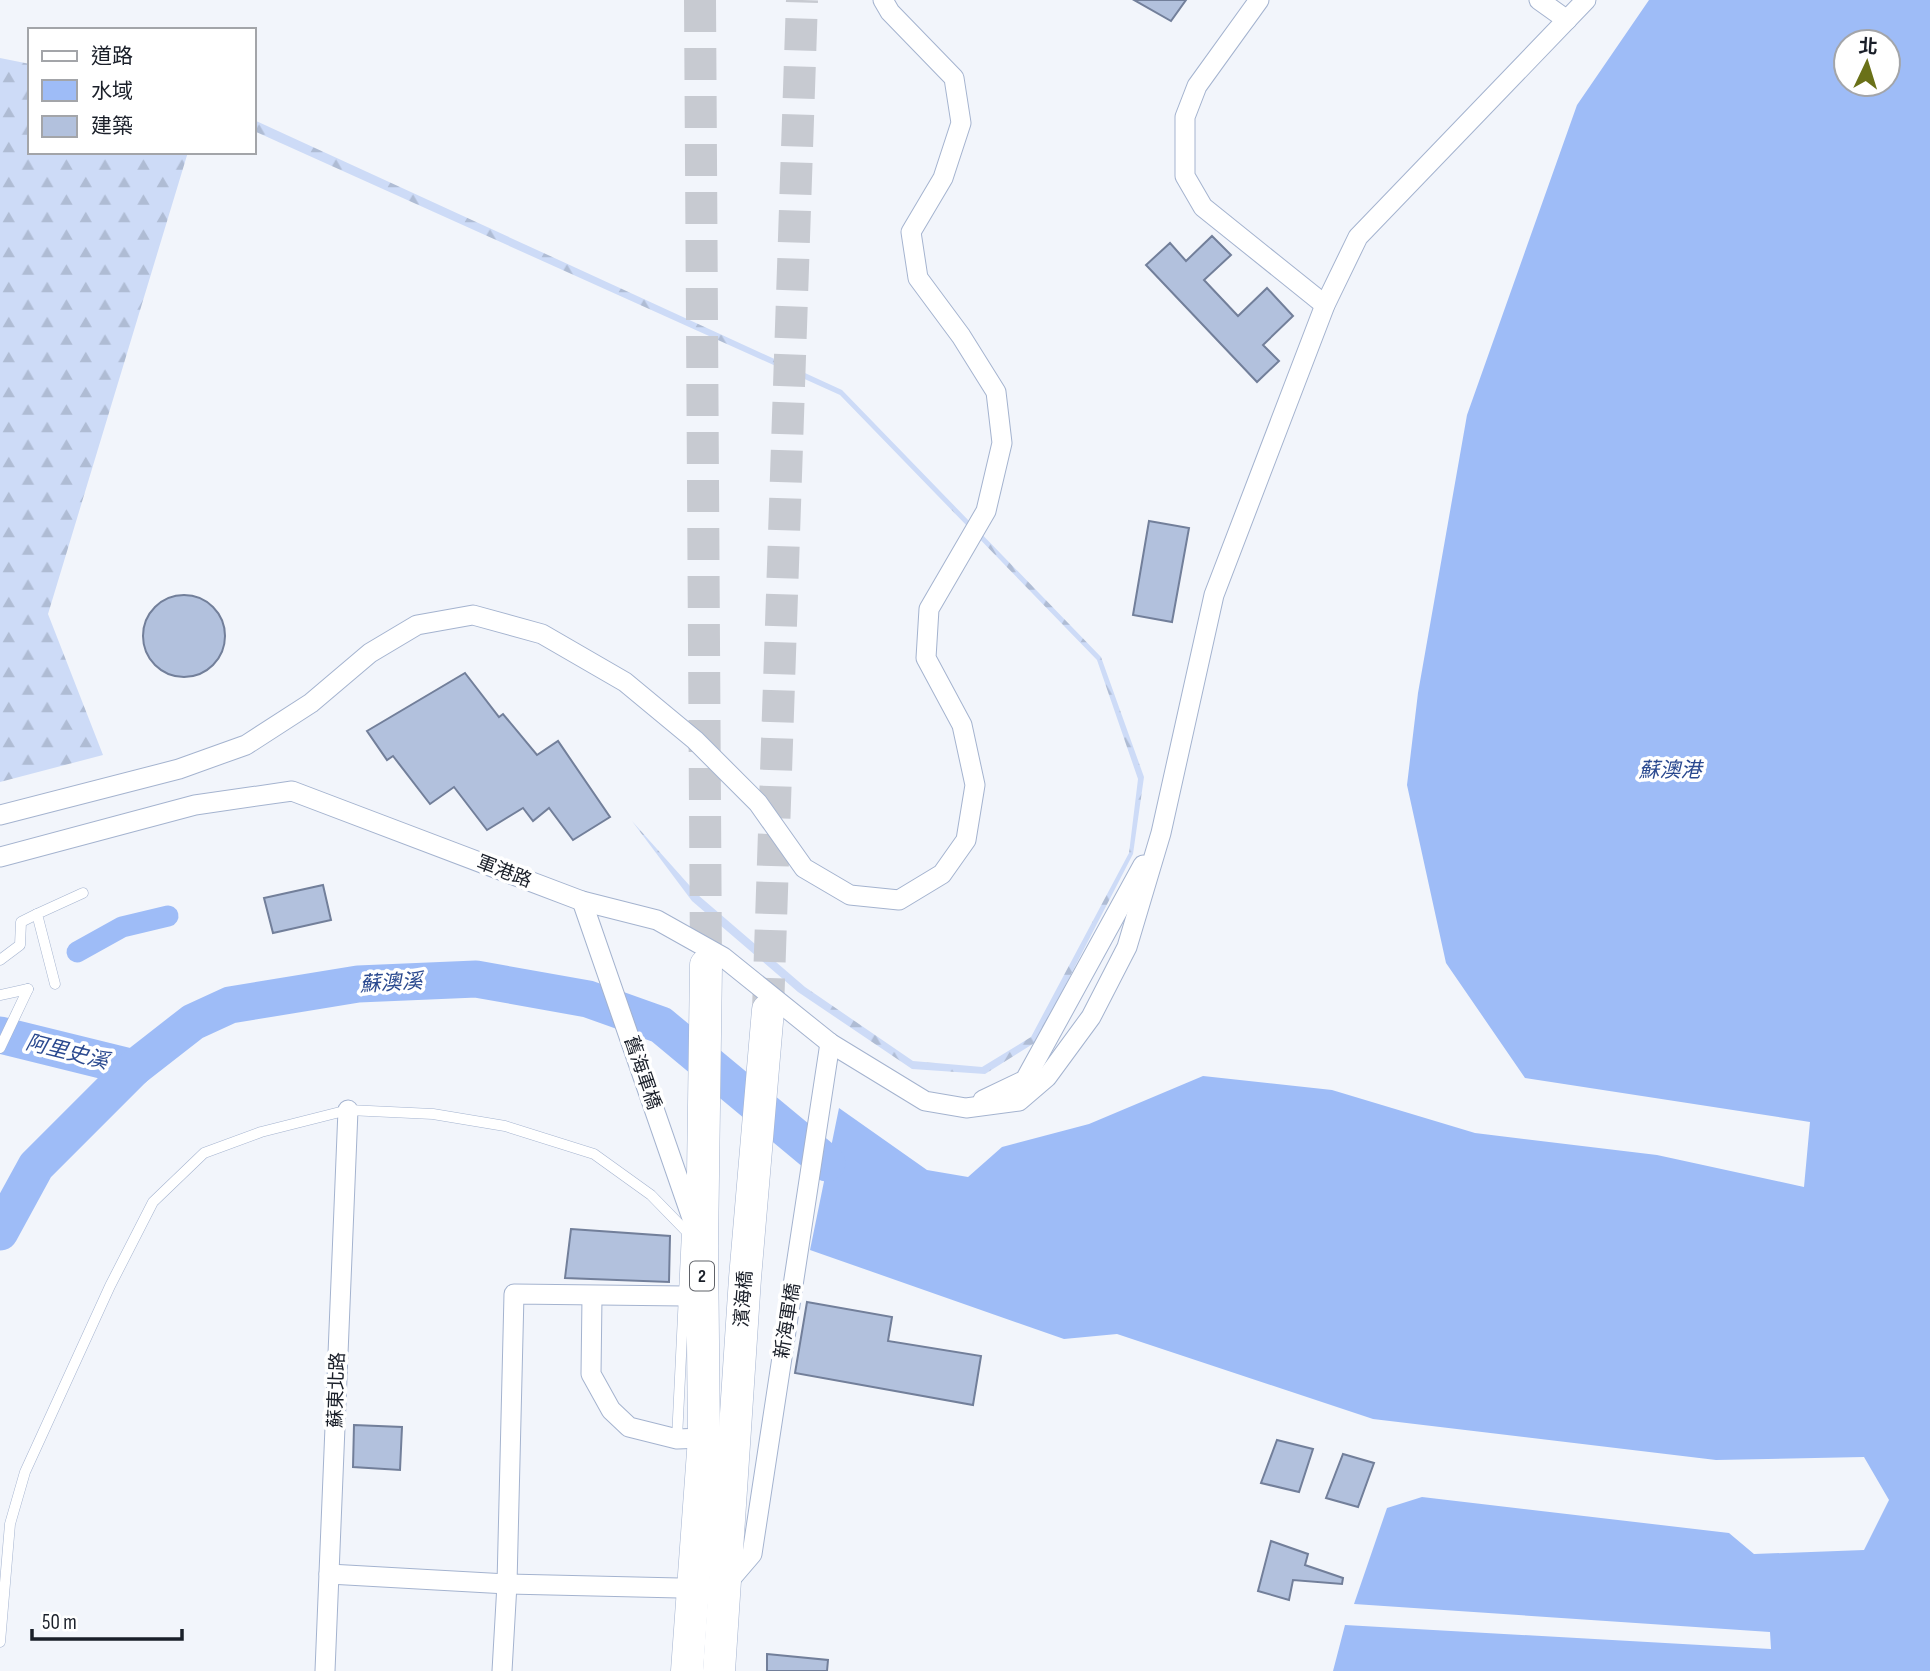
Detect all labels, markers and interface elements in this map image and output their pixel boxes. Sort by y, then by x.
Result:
legend [28,28,256,154]
north arrow [1832,28,1902,98]
text: 北 [1858,35,1878,60]
text: 道路 [91,44,133,69]
text: 水域 [91,79,133,104]
text: 建築 [91,114,133,139]
water label: 蘇澳港 [1639,758,1704,783]
street label: 軍港路 [473,851,535,893]
water label: 蘇澳溪 [359,969,426,997]
water label: 阿里史溪 [23,1030,114,1075]
street label: 舊海軍橋 [619,1033,665,1113]
road number: 2 [690,1261,714,1290]
street label: 濱海橋 [731,1270,757,1328]
street label: 新海軍橋 [771,1282,805,1360]
street label: 蘇東北路 [324,1352,350,1428]
scale bar [32,1598,182,1642]
text: 50 m [42,1610,77,1635]

